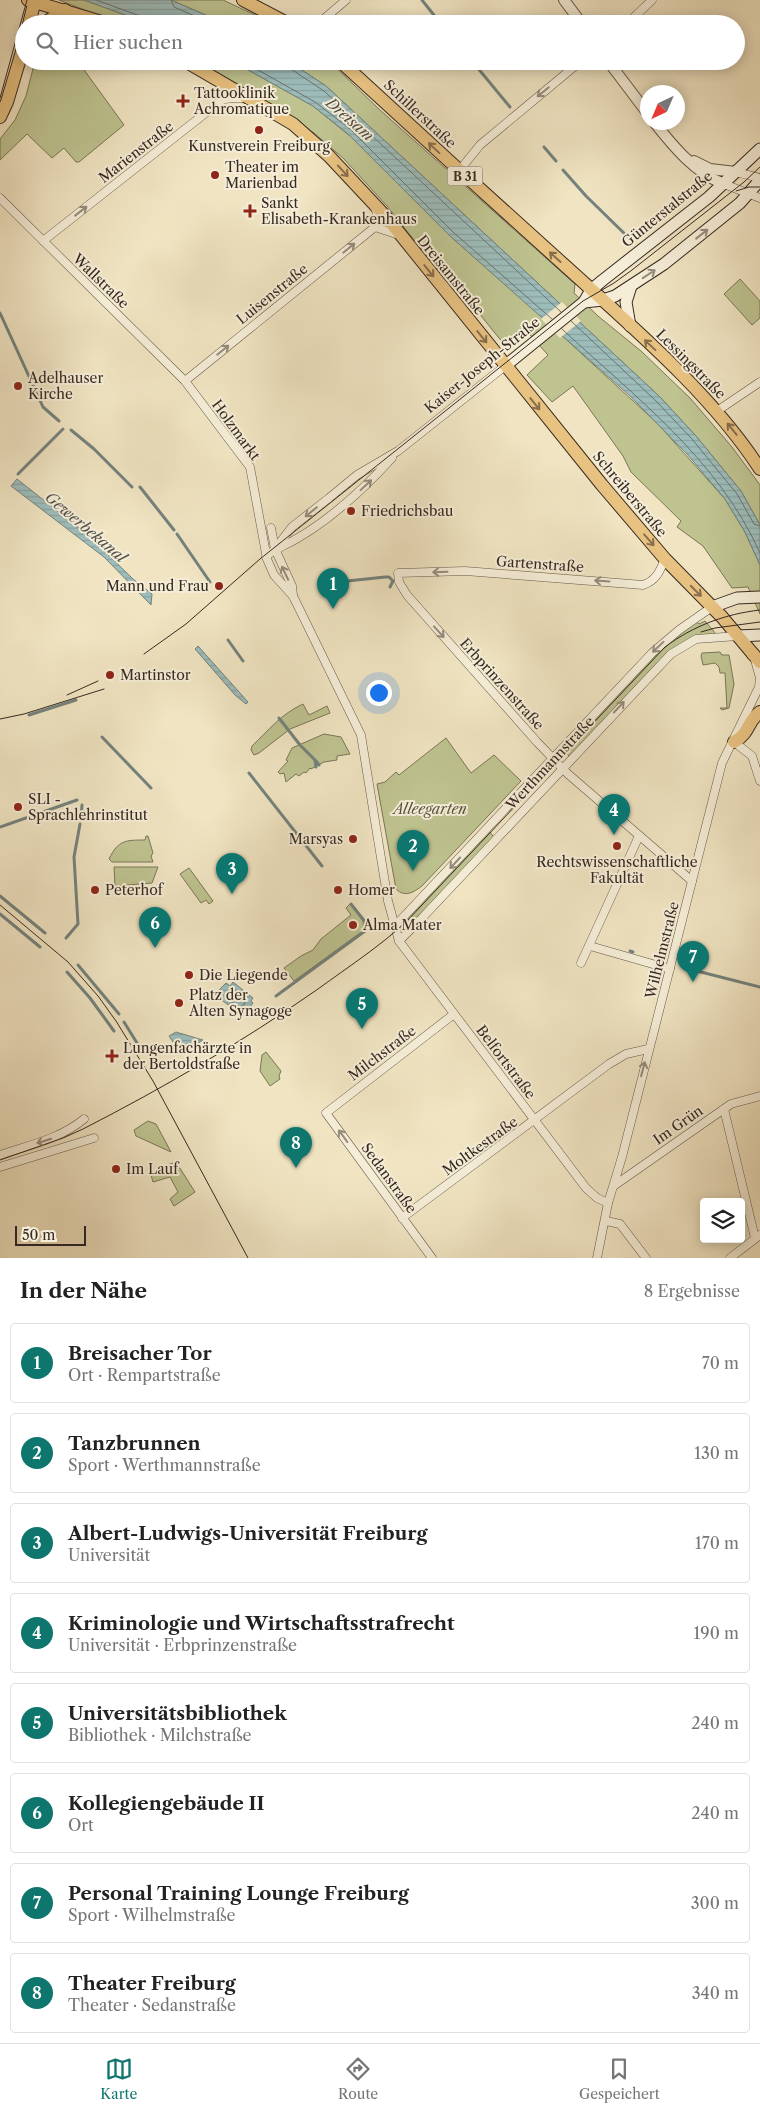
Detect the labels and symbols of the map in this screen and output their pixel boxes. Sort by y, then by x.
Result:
street label: Schillerstraße [380,76,460,152]
place label: Tattooklinik Achromatique [193,84,289,118]
north arrow [640,85,685,130]
one-way arrow [537,86,550,97]
water label: Dreisam [321,92,378,145]
marker: Tattooklinik Achromatique [176,94,190,108]
street label: Marienstraße [95,117,177,187]
marker: Kunstverein Freiburg [253,124,265,136]
place label: Kunstverein Freiburg [188,137,330,155]
one-way arrow [428,142,441,154]
place label: Theater im Marienbad [225,158,299,192]
one-way arrow [337,165,349,177]
road number: B 31 [448,167,482,186]
street label: Günterstalstraße [618,167,716,251]
marker: Theater im Marienbad [209,169,221,181]
place label: Sankt Elisabeth-Krankenhaus [261,194,417,228]
marker: Sankt Elisabeth-Krankenhaus [243,204,257,218]
one-way arrow [74,206,88,216]
one-way arrow [695,228,708,239]
street label: Dreisamstraße [413,231,489,319]
one-way arrow [342,242,355,253]
street label: Wallstraße [68,249,133,312]
one-way arrow [548,251,561,263]
street label: Luisenstraße [233,260,311,328]
one-way arrow [423,264,434,277]
one-way arrow [642,269,656,279]
street label: Kaiser-Joseph-Straße [421,313,544,417]
street label: Lessingstraße [652,325,730,403]
one-way arrow [476,330,487,343]
one-way arrow [644,339,657,351]
one-way arrow [216,345,229,356]
place label: Adelhauser Kirche [27,369,103,403]
marker: Adelhauser Kirche [12,380,24,392]
street label: Holzmarkt [208,396,264,464]
one-way arrow [530,397,541,410]
one-way arrow [726,423,737,436]
street label: Schreiberstraße [589,448,671,541]
one-way arrow [360,479,372,491]
water label: Gewerbekanal [41,487,132,568]
place label: Friedrichsbau [361,502,454,520]
marker: Friedrichsbau [345,505,357,517]
one-way arrow [305,507,318,518]
one-way arrow [643,533,654,546]
street label: Gartenstraße [496,552,585,576]
one-way arrow [280,565,290,580]
one-way arrow [433,567,449,576]
pin: 1 [317,568,349,609]
one-way arrow [595,576,611,586]
place label: Mann und Frau [106,577,209,595]
marker: Mann und Frau [213,580,225,592]
one-way arrow [690,585,702,597]
one-way arrow [433,625,445,638]
street label: Erbprinzenstraße [456,634,548,734]
one-way arrow [652,641,664,653]
place label: Martinstor [120,666,191,684]
marker: Martinstor [104,669,116,681]
your location [366,680,392,706]
one-way arrow [614,701,625,714]
street label: Werthmannstraße [501,712,598,814]
place label: SLI - Sprachlehrinstitut [28,790,148,824]
pin: 4 [598,794,630,835]
park label: Alleegarten [391,800,467,818]
marker: SLI - Sprachlehrinstitut [12,801,24,813]
place label: Marsyas [289,830,343,848]
pin: 2 [397,830,429,871]
marker: Marsyas [347,833,359,845]
marker: Rechtswissenschaftliche Fakultät [611,840,623,852]
pin: 3 [216,853,248,894]
place label: Rechtswissenschaftliche Fakultät [536,853,698,887]
one-way arrow [449,856,461,869]
place label: Peterhof [105,881,165,899]
place label: Homer [348,881,395,899]
marker: Peterhof [89,884,101,896]
marker: Homer [332,884,344,896]
street label: Wilhelmstraße [641,900,683,1001]
pin: 6 [139,907,171,948]
place label: Alma Mater [362,916,442,934]
marker: Alma Mater [347,919,359,931]
pin: 7 [677,941,709,982]
place label: Die Liegende [199,966,288,984]
marker: Die Liegende [183,969,195,981]
place label: Platz der Alten Synagoge [188,986,292,1020]
pin: 5 [346,988,378,1029]
marker: Platz der Alten Synagoge [173,997,185,1009]
street label: Milchstraße [344,1022,420,1084]
street label: Belfortstraße [472,1022,540,1103]
place label: Lungenfachärzte in der Bertoldstraße [123,1039,252,1073]
marker: Lungenfachärzte in der Bertoldstraße [105,1049,119,1063]
one-way arrow [639,1061,649,1077]
street label: Im Grün [650,1101,706,1149]
street label: Moltkestraße [439,1113,521,1179]
pin: 8 [280,1127,312,1168]
one-way arrow [338,1129,348,1143]
one-way arrow [36,1136,52,1146]
street label: Sedanstraße [357,1139,421,1217]
place label: Im Lauf [126,1160,180,1178]
marker: Im Lauf [110,1163,122,1175]
scale bar [15,1223,86,1246]

